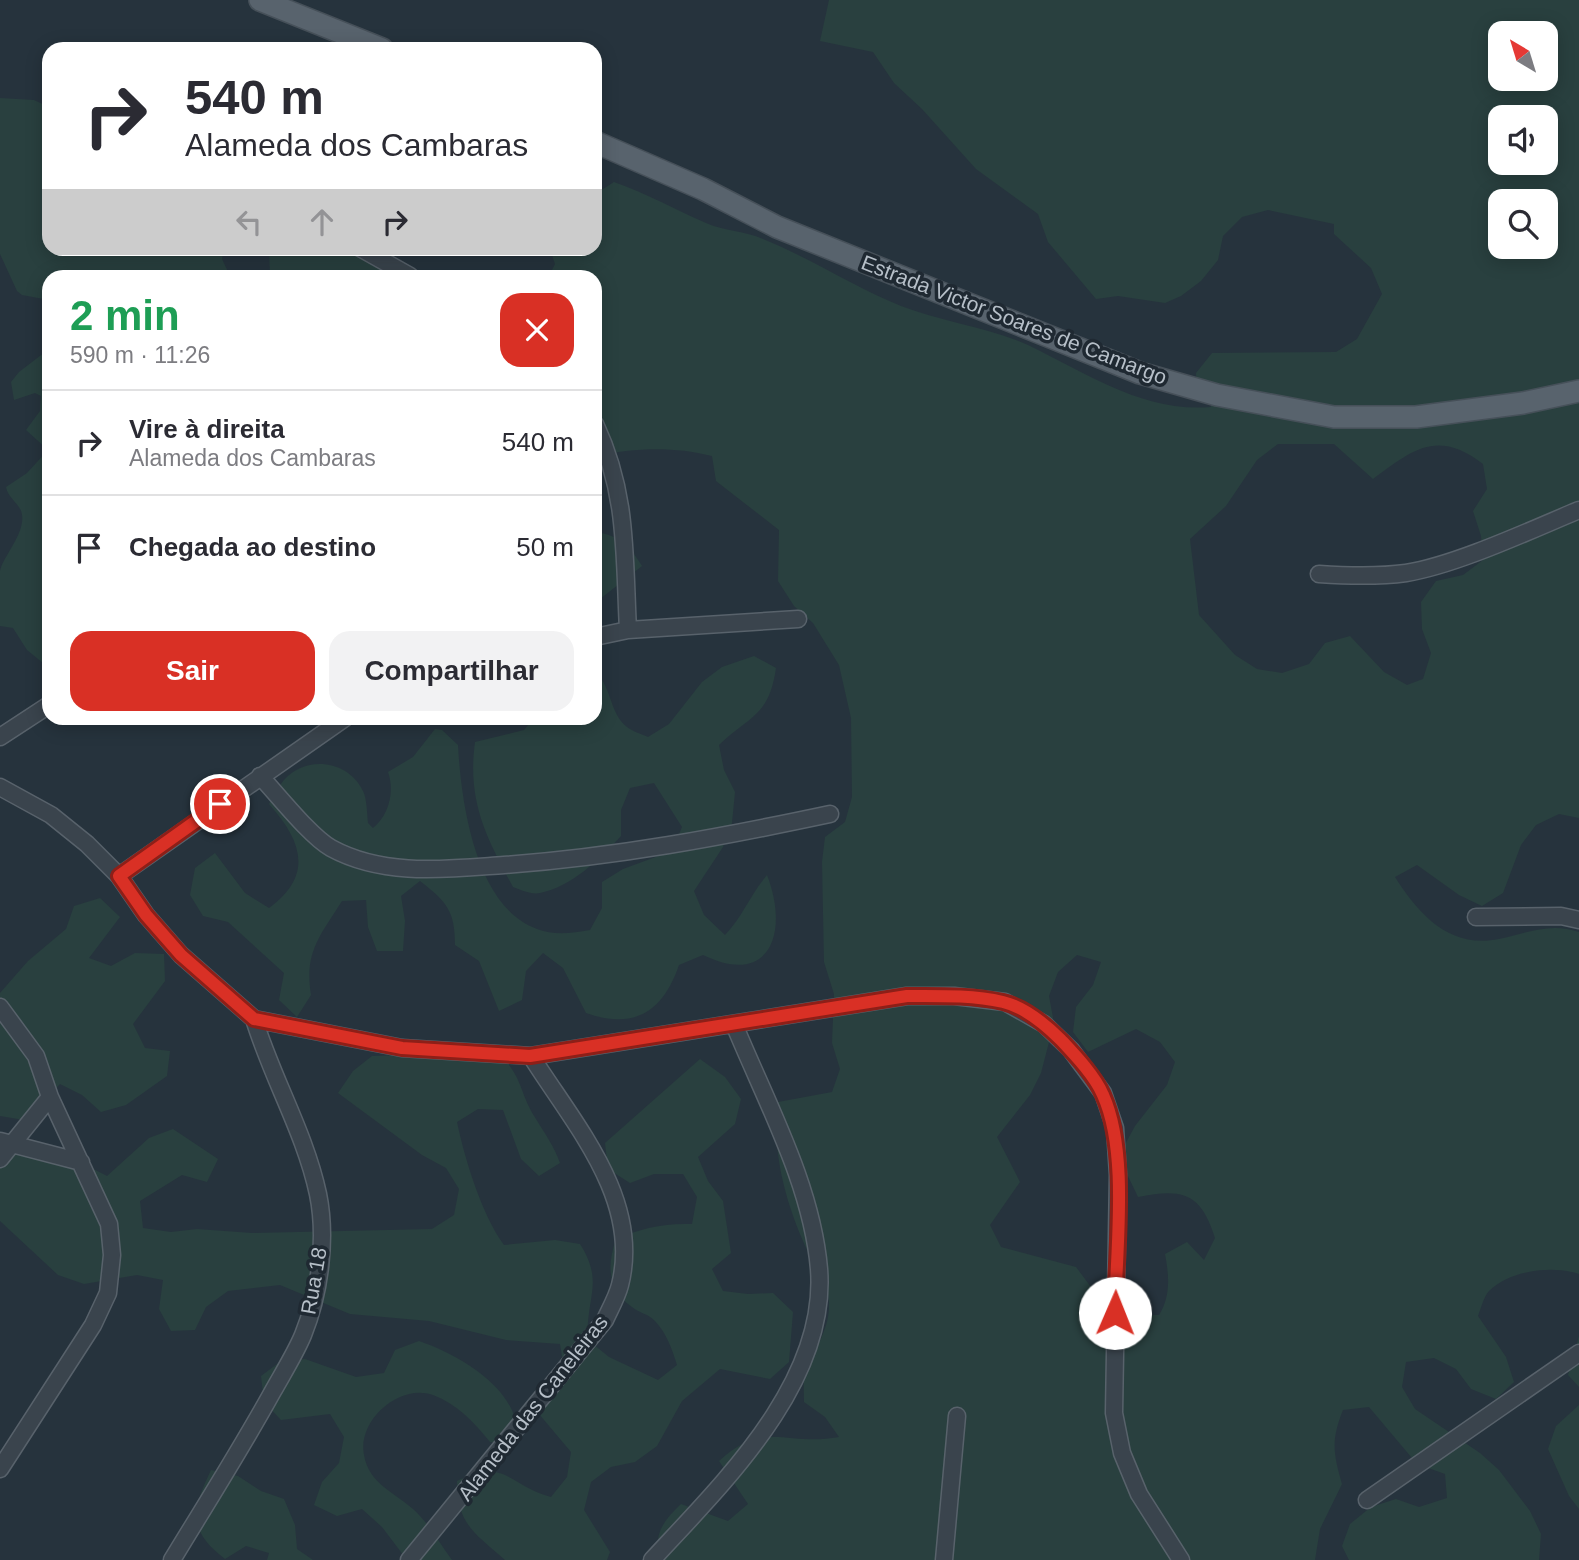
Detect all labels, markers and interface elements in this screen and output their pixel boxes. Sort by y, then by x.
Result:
north arrow [1488,21,1558,91]
map controls [1488,21,1558,259]
icon: right [70,70,161,161]
text: 540 m [185,70,324,124]
button: sound [1488,105,1558,175]
text: Alameda dos Cambaras [185,127,528,163]
button: search [1488,189,1558,259]
icon: left [230,203,268,241]
icon: ahead [303,203,341,241]
icon: right [376,203,414,241]
street label: Estrada Victor Soares de Camargo [858,251,1170,389]
text: 2 min [70,292,180,339]
button: close [500,293,574,367]
text: 590 m · 11:26 [70,342,210,368]
text: Vire à direita [129,414,285,444]
icon: right [70,424,108,462]
text: 540 m [502,427,574,457]
text: Alameda dos Cambaras [129,445,376,471]
icon: arrive [70,529,108,567]
text: Chegada ao destino [129,532,376,562]
text: 50 m [516,532,574,562]
button: Sair [70,631,315,711]
button: Compartilhar [329,631,574,711]
pin [190,774,250,834]
icon: arrive [201,785,239,823]
street label: Rua 18 [296,1246,331,1316]
position arrow [1078,1276,1152,1350]
street label: Alameda das Caneleiras [453,1310,612,1505]

